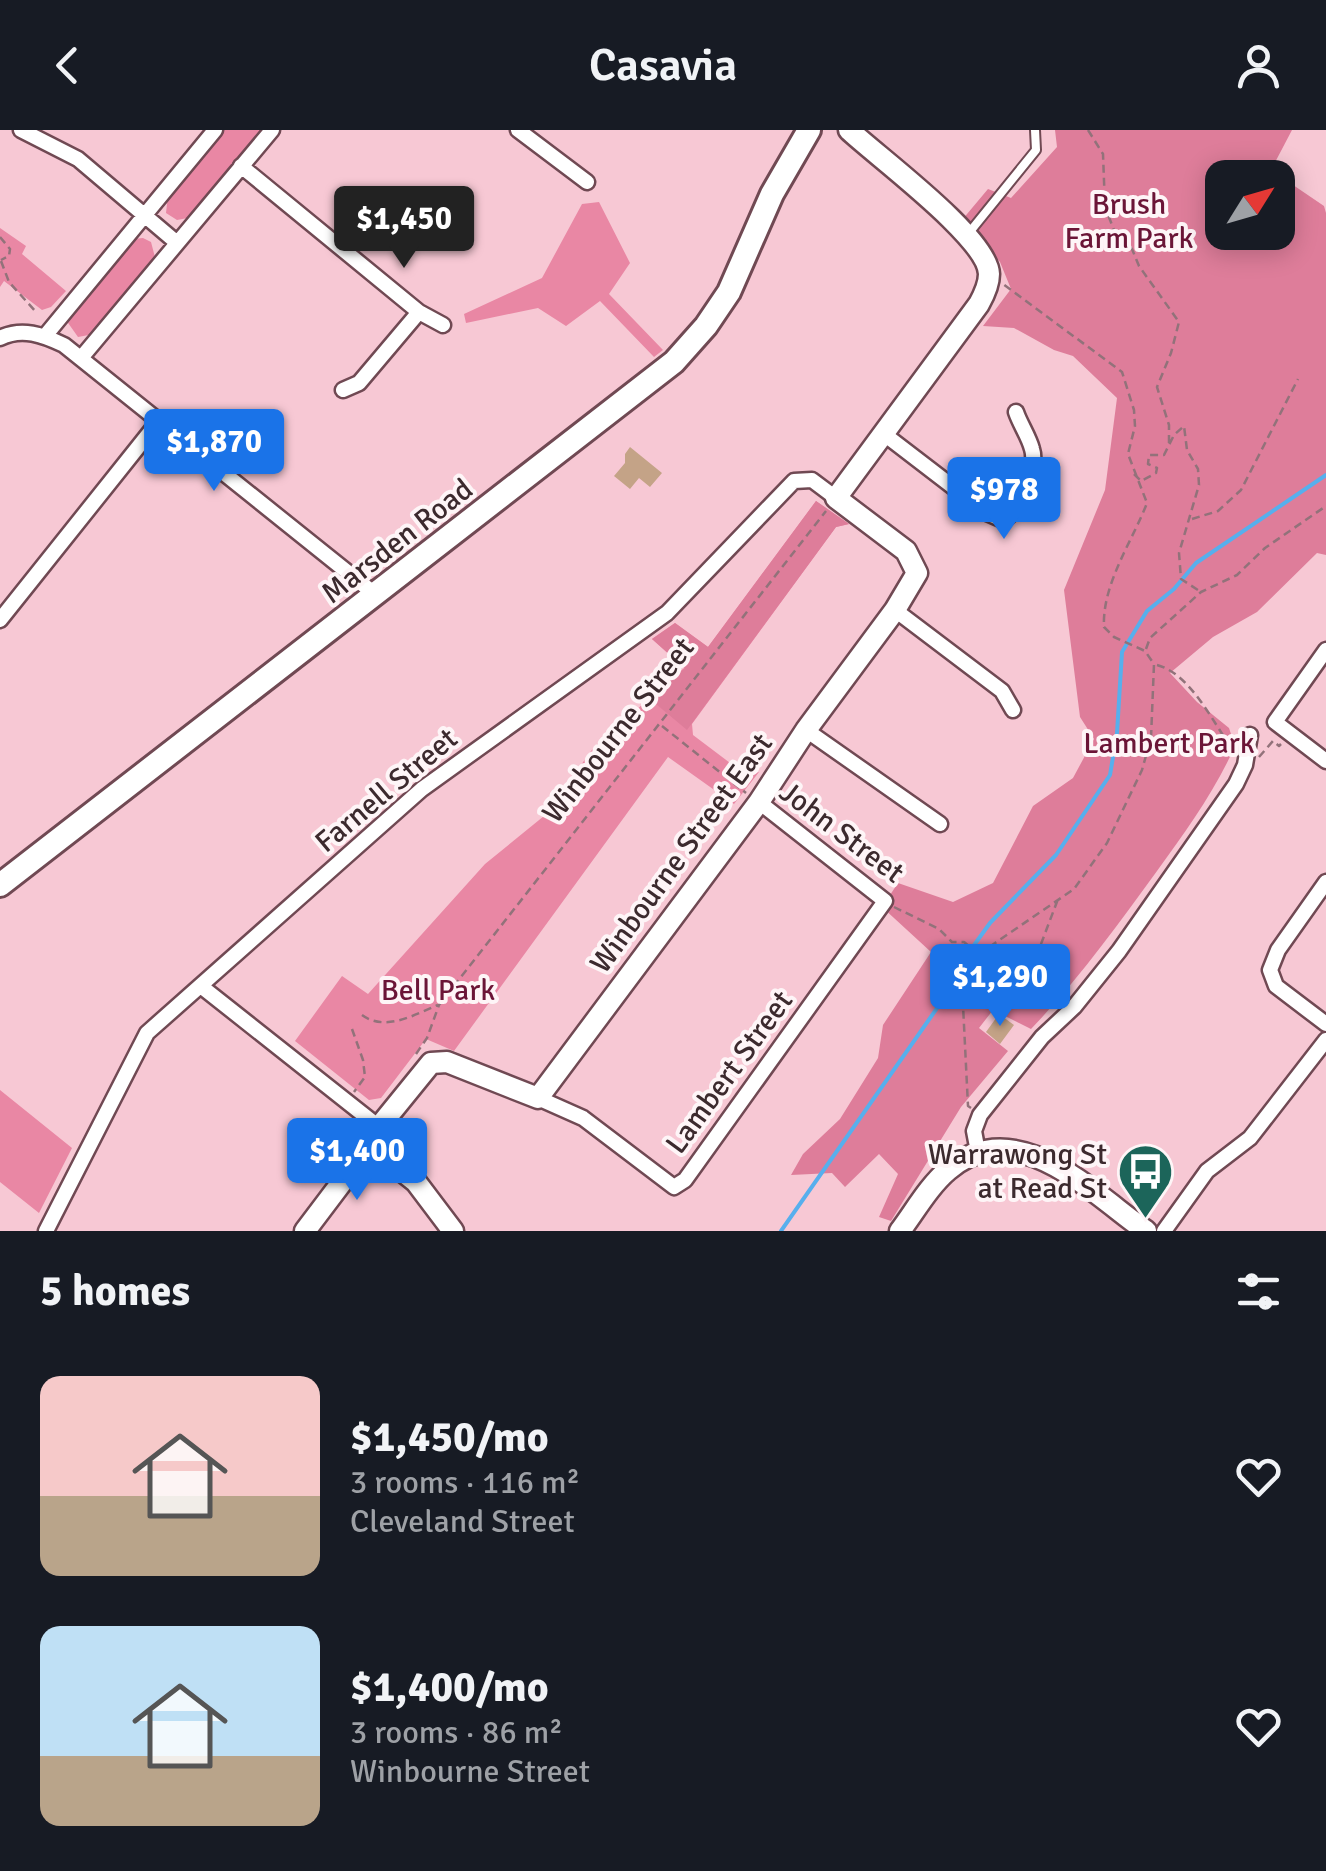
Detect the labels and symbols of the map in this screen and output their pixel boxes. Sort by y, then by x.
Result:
north arrow [1205,160,1295,250]
pin: $1,450 [323,186,485,271]
park label: Brush Farm Park [1064,186,1194,257]
pin: $1,870 [133,409,295,494]
pin: $978 [945,457,1063,542]
street label: Marsden Road [314,471,480,612]
street label: Winbourne Street [535,630,702,830]
street label: Farnell Street [308,720,465,861]
park label: Lambert Park [1083,725,1255,762]
street label: Winbourne Street East [582,726,781,980]
street label: John Street [772,774,911,891]
pin: $1,290 [919,944,1081,1029]
park label: Bell Park [381,972,495,1009]
street label: Lambert Street [658,984,801,1161]
pin: $1,400 [276,1118,438,1203]
place label: Warrawong St at Read St [928,1136,1107,1207]
bus stop icon: Warrawong St at Read St [1116,1141,1176,1220]

